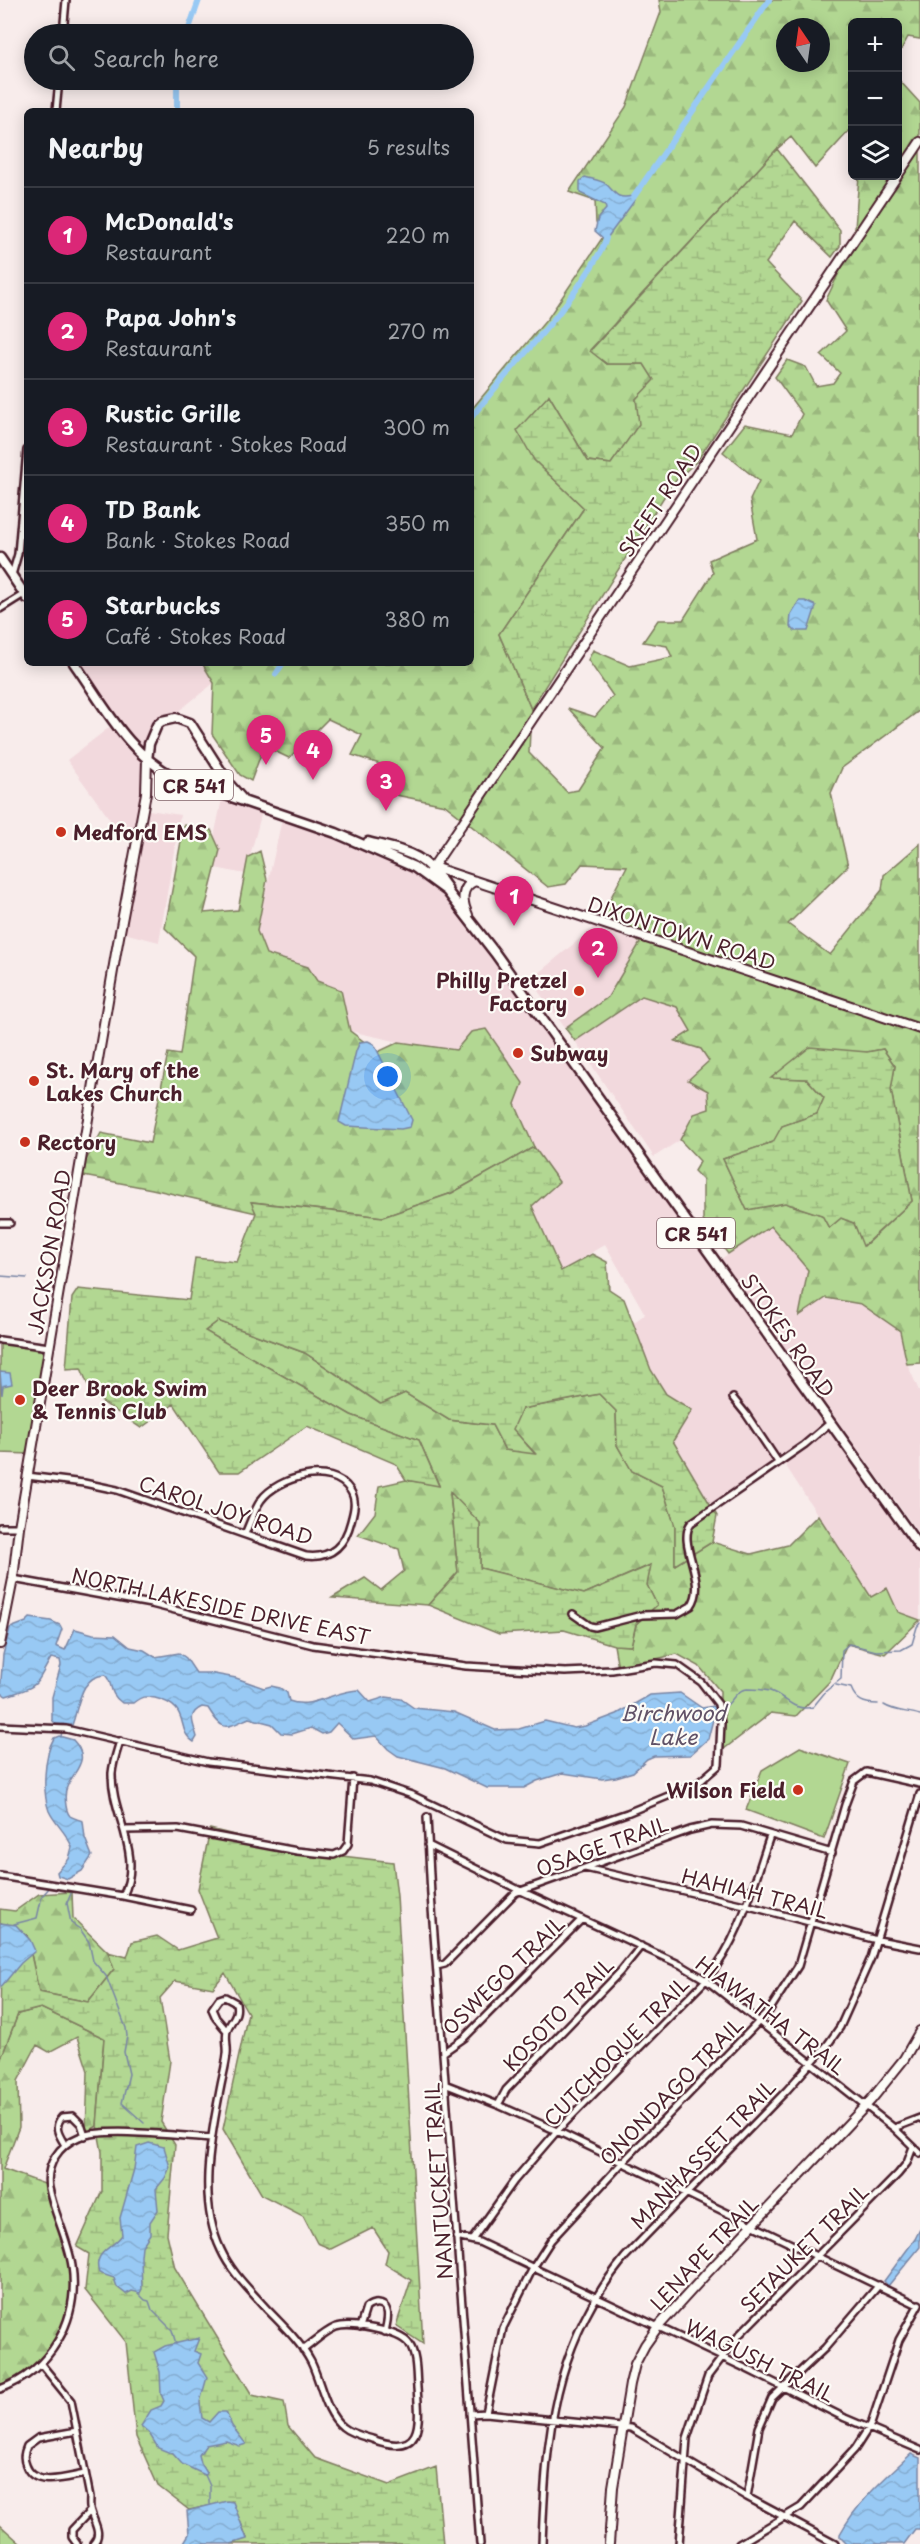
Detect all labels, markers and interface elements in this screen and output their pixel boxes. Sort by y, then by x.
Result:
north arrow [776,18,830,72]
map controls [848,18,902,180]
button: + [848,18,902,72]
search box [24,24,474,90]
icon: search [45,41,78,74]
text: Search here [93,41,219,74]
button: − [848,72,902,126]
button: layers [848,126,902,180]
text: Nearby [48,128,143,167]
text: 5 results [367,132,450,162]
text: McDonald's [105,204,234,237]
text: 1 [63,220,72,250]
text: 220 m [386,220,450,250]
text: Restaurant [105,237,212,267]
text: Papa John's [105,300,236,333]
text: 2 [60,316,75,346]
text: 270 m [387,316,450,346]
text: Restaurant [105,333,212,363]
text: Rustic Grille [105,396,241,429]
text: 3 [61,412,74,442]
text: 300 m [383,412,450,442]
text: Restaurant · Stokes Road [105,429,347,459]
street label: SKEET ROAD [611,437,709,563]
text: TD Bank [105,492,201,525]
text: 4 [61,508,74,538]
text: 350 m [385,508,450,538]
text: Bank · Stokes Road [105,525,290,555]
text: Starbucks [105,588,220,621]
text: 5 [61,604,74,634]
text: 380 m [384,604,450,634]
text: Café · Stokes Road [105,621,286,651]
pin: 5 [246,716,286,765]
pin: 4 [294,730,332,780]
pin: 3 [366,762,406,811]
road number: CR 541 [155,770,233,800]
place label: Medford EMS [73,817,207,847]
marker: Medford EMS [54,825,68,839]
pin: 1 [494,876,534,926]
street label: DIXONTOWN ROAD [584,888,780,978]
pin: 2 [578,928,618,978]
place label: Philly Pretzel Factory [436,965,567,1018]
marker: Philly Pretzel Factory [572,984,586,998]
place label: Subway [530,1038,608,1068]
marker: Subway [511,1046,525,1060]
place label: St. Mary of the Lakes Church [46,1055,199,1108]
your location [373,1062,402,1091]
marker: St. Mary of the Lakes Church [27,1074,41,1088]
place label: Rectory [37,1127,116,1157]
marker: Rectory [18,1135,32,1149]
street label: JACKSON ROAD [20,1167,78,1337]
road number: CR 541 [657,1218,735,1248]
street label: STOKES ROAD [734,1267,842,1403]
place label: Deer Brook Swim & Tennis Club [32,1373,207,1426]
marker: Deer Brook Swim & Tennis Club [13,1393,27,1407]
street label: CAROL JOY ROAD [135,1468,317,1552]
street label: NORTH LAKESIDE DRIVE EAST [69,1560,373,1652]
water label: Birchwood Lake [620,1696,729,1752]
place label: Wilson Field [666,1775,786,1805]
marker: Wilson Field [791,1783,805,1797]
street label: OSAGE TRAIL [532,1808,673,1884]
street label: HAHIAH TRAIL [679,1860,832,1926]
street label: OSWEGO TRAIL [435,1908,571,2041]
street label: HIAWATHA TRAIL [689,1948,853,2082]
street label: KOSOTO TRAIL [496,1950,620,2078]
street label: CUTCHOQUE TRAIL [536,1969,696,2133]
street label: ONONDAGO TRAIL [592,2010,750,2172]
street label: MANHASSET TRAIL [624,2072,782,2236]
street label: NANTUCKET TRAIL [416,2081,460,2280]
street label: SETAUKET TRAIL [733,2176,876,2319]
street label: LENAPE TRAIL [643,2189,765,2317]
street label: WAGUSH TRAIL [680,2311,840,2409]

